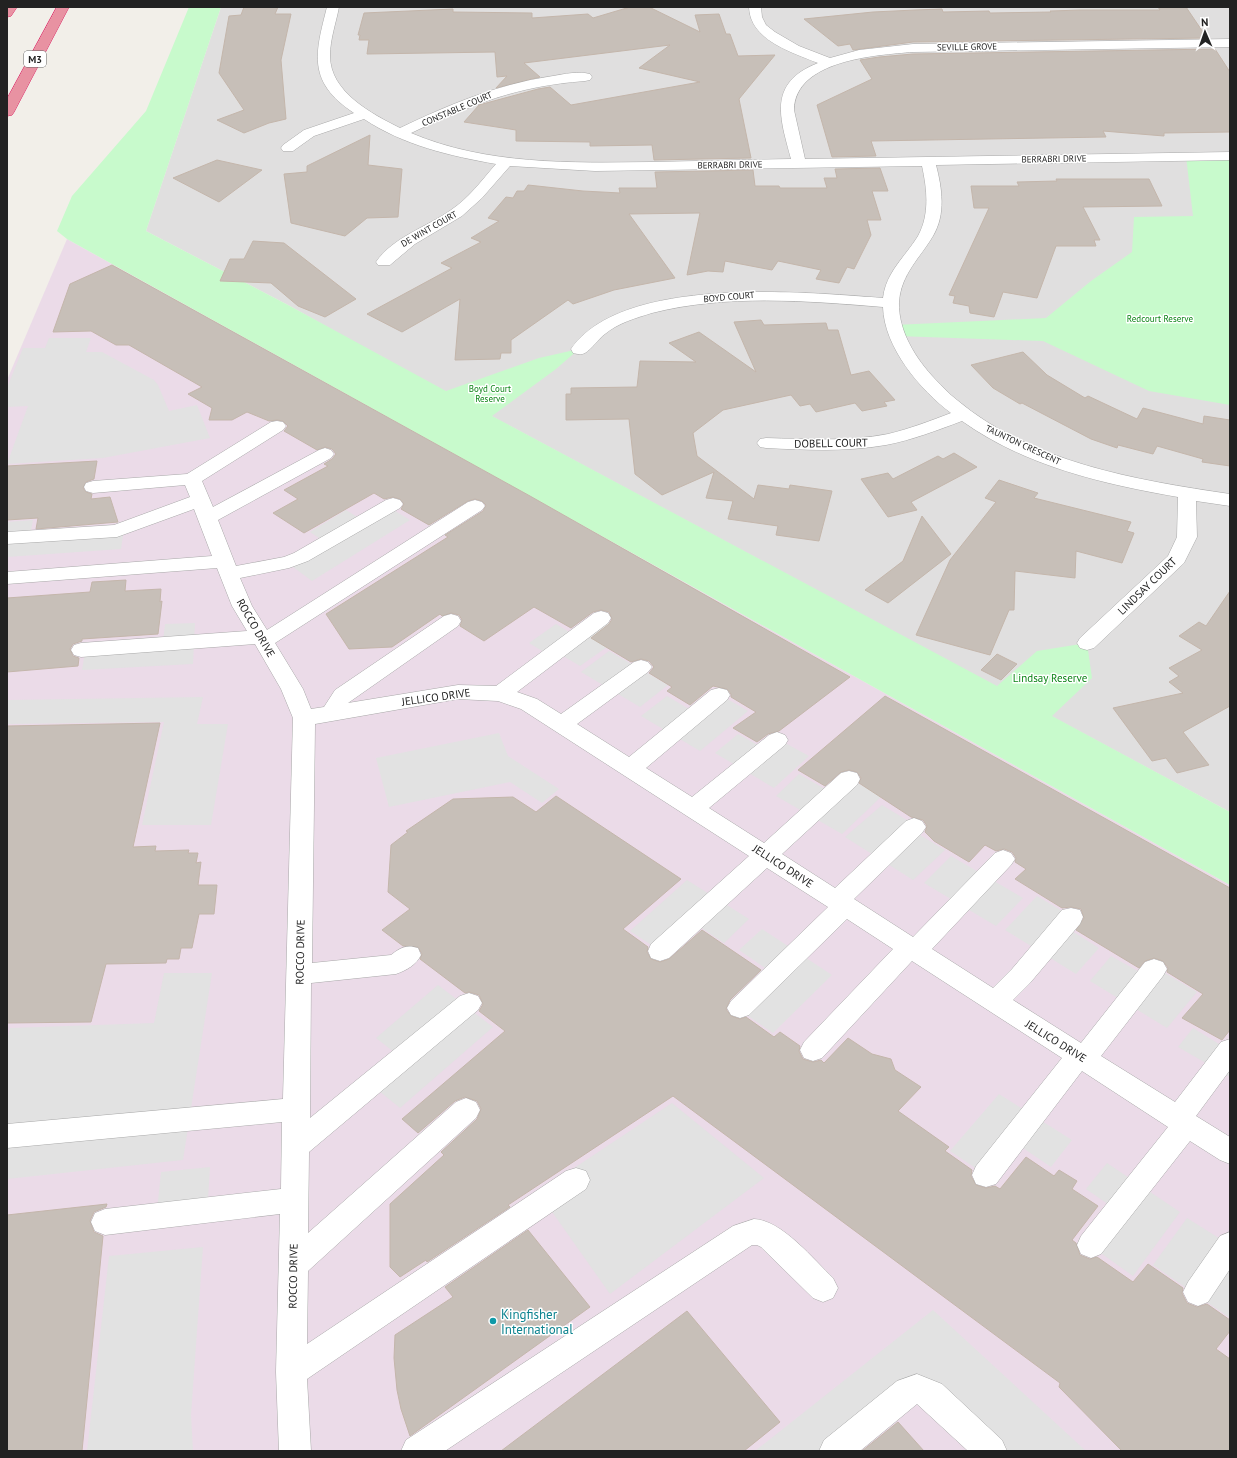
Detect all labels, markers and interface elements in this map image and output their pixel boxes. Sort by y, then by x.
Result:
north arrow [1185,12,1225,52]
text: N [1201,15,1209,29]
street label: SEVILLE GROVE [937,40,997,53]
road number: M3 [24,51,46,67]
street label: CONSTABLE COURT [420,89,494,128]
street label: BERRABRI DRIVE [1021,152,1087,165]
street label: BERRABRI DRIVE [697,158,763,171]
street label: DE WINT COURT [399,208,459,249]
street label: BOYD COURT [703,289,755,304]
park label: Redcourt Reserve [1127,313,1194,324]
park label: Boyd Court Reserve [469,383,511,404]
street label: TAUNTON CRESCENT [984,422,1063,467]
street label: DOBELL COURT [794,435,868,451]
street label: LINDSAY COURT [1115,554,1179,618]
street label: ROCCO DRIVE [234,596,278,660]
park label: Lindsay Reserve [1013,671,1088,685]
street label: JELLICO DRIVE [400,685,471,709]
street label: JELLICO DRIVE [749,841,816,891]
street label: ROCCO DRIVE [292,919,308,985]
street label: JELLICO DRIVE [1022,1016,1089,1065]
street label: ROCCO DRIVE [285,1243,301,1309]
place label: Kingfisher International [501,1306,573,1338]
marker: Kingfisher International [488,1316,498,1326]

